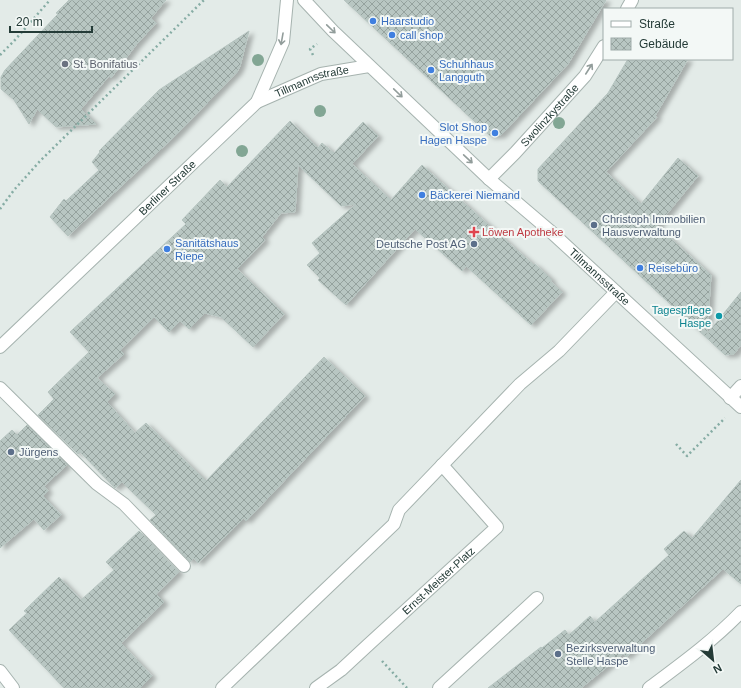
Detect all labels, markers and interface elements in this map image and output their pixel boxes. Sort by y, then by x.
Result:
scale bar [10,8,92,34]
legend [603,8,733,60]
text: 20 m [16,15,43,29]
place label: Haarstudio [381,15,434,27]
marker: Haarstudio [368,16,378,26]
text: Straße [639,17,675,31]
one-way arrow [326,24,336,34]
place label: call shop [400,29,443,41]
marker: call shop [387,30,397,40]
one-way arrow [278,32,286,45]
text: Gebäude [639,37,689,51]
place label: St. Bonifatius [73,58,138,70]
place label: Schuhhaus Langguth [439,58,495,83]
marker: St. Bonifatius [60,59,70,69]
street label: Tillmannsstraße [273,63,350,99]
one-way arrow [586,63,594,75]
marker: Schuhhaus Langguth [426,65,436,75]
street label: Swolinzkystraße [518,81,581,149]
one-way arrow [393,88,403,97]
place label: Slot Shop Hagen Haspe [420,121,487,146]
marker: Slot Shop Hagen Haspe [490,128,500,138]
one-way arrow [463,155,473,164]
street label: Berliner Straße [136,158,198,218]
place label: Bäckerei Niemand [430,189,520,201]
marker: Bäckerei Niemand [417,190,427,200]
place label: Christoph Immobilien Hausverwaltung [602,213,705,238]
marker: Christoph Immobilien Hausverwaltung [589,220,599,230]
place label: Löwen Apotheke [482,226,563,238]
marker: Löwen Apotheke [469,227,479,237]
place label: Sanitätshaus Riepe [175,237,239,262]
place label: Deutsche Post AG [376,238,466,250]
marker: Deutsche Post AG [469,239,479,249]
marker: Sanitätshaus Riepe [162,244,172,254]
street label: Tillmannsstraße [567,246,632,307]
place label: Reisebüro [648,262,698,274]
marker: Reisebüro [635,263,645,273]
place label: Tagespflege Haspe [652,304,711,329]
marker: Tagespflege Haspe [714,311,724,321]
place label: Jürgens [19,446,59,458]
marker: Jürgens [6,447,16,457]
street label: Ernst-Meister-Platz [400,545,477,617]
north arrow [693,640,733,680]
place label: Bezirksverwaltung Stelle Haspe [566,642,655,667]
marker: Bezirksverwaltung Stelle Haspe [553,649,563,659]
text: N [711,662,724,676]

